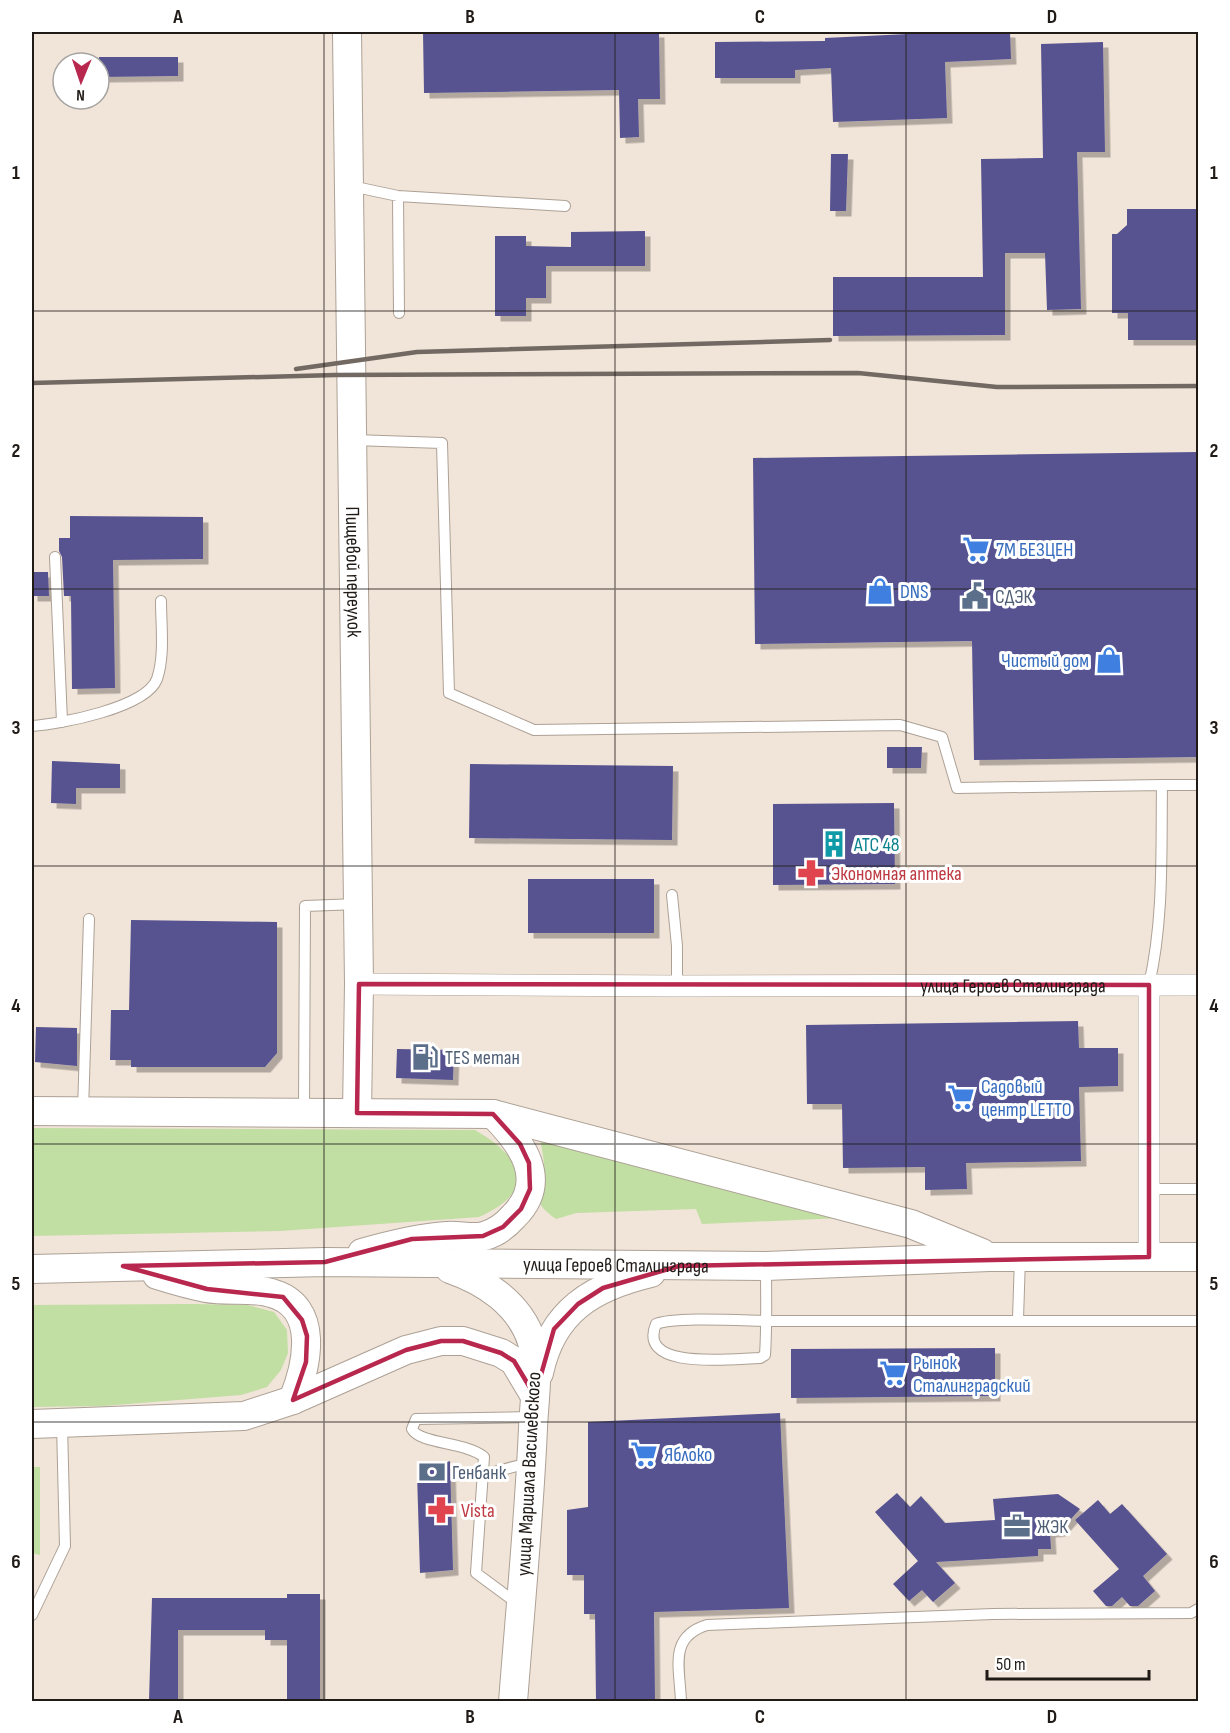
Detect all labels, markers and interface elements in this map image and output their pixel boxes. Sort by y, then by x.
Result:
text: A [172,5,183,29]
text: B [465,5,475,29]
text: C [755,5,765,29]
text: D [1047,5,1057,29]
north arrow [51,51,111,111]
text: N [76,85,85,104]
text: 1 [12,161,20,185]
text: 1 [1210,161,1218,185]
text: 2 [12,439,20,463]
text: 2 [1210,439,1218,463]
street label: Пищевой переулок [340,506,366,638]
supermarket icon: 7М БЕЗЦЕН [961,534,991,564]
place label: 7М БЕЗЦЕН [996,538,1073,562]
shop icon: DNS [865,576,895,606]
place label: DNS [900,580,929,604]
public building icon: СДЭК [960,581,990,611]
place label: СДЭК [995,585,1033,609]
shop icon: Чистый дом [1094,645,1124,675]
place label: Чистый дом [1001,649,1089,673]
text: 3 [12,716,21,740]
text: 3 [1210,716,1219,740]
building icon: АТС 48 [819,829,849,859]
place label: АТС 48 [853,833,900,857]
pharmacy icon: Экономная аптека [796,858,826,888]
place label: Экономная аптека [831,862,962,886]
street label: улица Героев Сталинграда [920,974,1106,999]
text: 4 [11,994,21,1018]
text: 4 [1209,994,1219,1018]
fuel station icon: TES метан [410,1042,440,1072]
place label: TES метан [445,1046,520,1070]
place label: Садовый центр LETTO [981,1075,1072,1122]
supermarket icon: Садовый центр LETTO [946,1082,976,1112]
street label: улица Героев Сталинграда [523,1253,709,1278]
text: 5 [12,1272,21,1296]
text: 5 [1210,1272,1219,1296]
place label: Рынок Сталинградский [913,1351,1031,1398]
supermarket icon: Рынок Сталинградский [878,1358,908,1388]
street label: улица Маршала Василевского [512,1371,546,1577]
supermarket icon: Яблоко [629,1439,659,1469]
place label: Яблоко [664,1443,712,1467]
bank icon: Генбанк [417,1457,447,1487]
place label: Генбанк [452,1461,507,1485]
pharmacy icon: Vista [426,1495,456,1525]
place label: Vista [461,1499,495,1523]
office icon: ЖЭК [1002,1511,1032,1541]
place label: ЖЭК [1037,1515,1068,1539]
text: 6 [11,1550,21,1574]
text: 6 [1209,1550,1219,1574]
scale bar [987,1643,1149,1681]
text: 50 m [996,1654,1026,1675]
text: A [172,1705,183,1729]
text: B [465,1705,475,1729]
text: C [755,1705,765,1729]
text: D [1047,1705,1057,1729]

